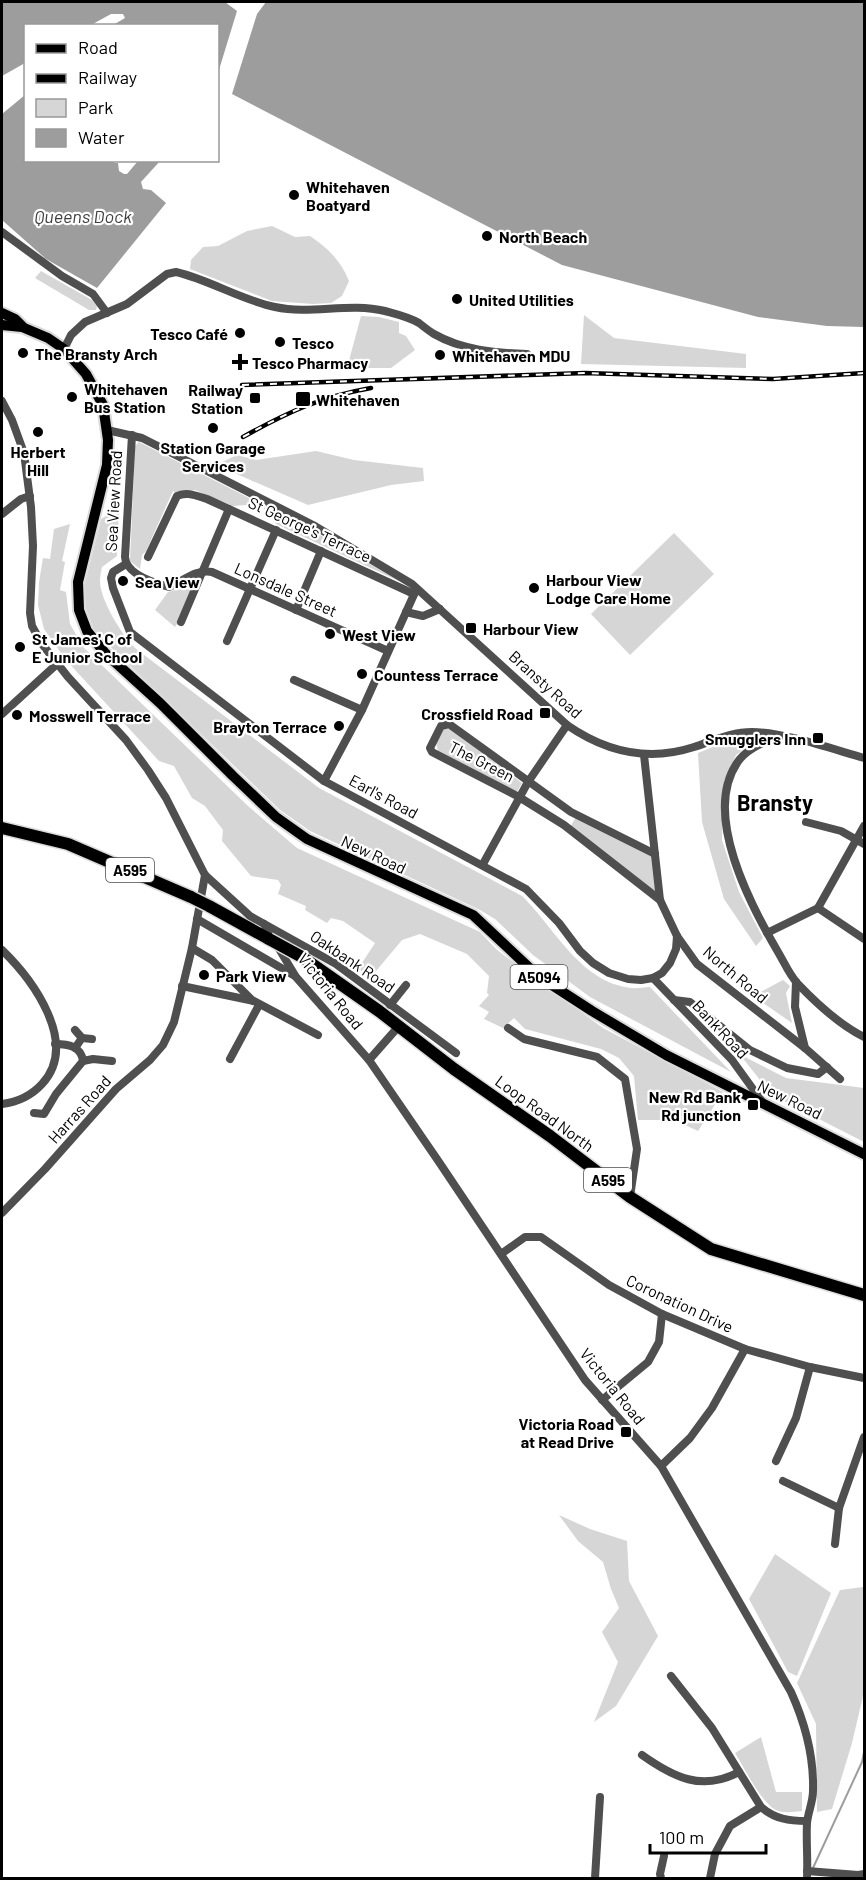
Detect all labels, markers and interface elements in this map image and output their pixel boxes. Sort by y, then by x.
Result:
legend [24,24,219,162]
text: Road [78,36,118,58]
text: Railway [78,66,137,88]
text: Park [78,96,113,118]
text: Water [78,126,125,148]
place label: Whitehaven Boatyard [306,177,390,214]
marker: Whitehaven Boatyard [287,188,301,202]
water label: Queens Dock [34,205,132,227]
place label: North Beach [499,227,587,246]
marker: North Beach [480,229,494,243]
place label: United Utilities [469,290,574,309]
marker: United Utilities [450,292,464,306]
place label: Tesco Café [150,324,228,343]
marker: Tesco Café [233,326,247,340]
place label: Tesco [292,333,334,352]
marker: Tesco [273,335,287,349]
place label: The Bransty Arch [35,344,158,363]
marker: The Bransty Arch [16,346,30,360]
place label: Whitehaven MDU [452,346,570,365]
marker: Whitehaven MDU [433,348,447,362]
place label: Tesco Pharmacy [252,353,368,372]
marker: Tesco Pharmacy [233,355,247,369]
place label: Whitehaven Bus Station [84,379,168,416]
place label: Railway Station [188,380,243,417]
marker: Whitehaven Bus Station [65,390,79,404]
marker: Whitehaven [294,390,312,408]
place label: Whitehaven [316,390,400,409]
marker: Railway Station [248,391,262,405]
marker: Station Garage Services [206,421,220,435]
marker: Herbert Hill [31,425,45,439]
place label: Station Garage Services [160,438,266,475]
place label: Herbert Hill [11,442,65,479]
street label: Sea View Road [101,450,125,552]
street label: St George's Terrace [245,492,375,566]
street label: Lonsdale Street [232,558,340,620]
place label: Harbour View Lodge Care Home [546,570,671,607]
place label: Sea View [135,572,200,591]
marker: Sea View [116,574,130,588]
marker: Harbour View Lodge Care Home [527,581,541,595]
place label: Harbour View [483,619,579,638]
marker: Harbour View [464,621,478,635]
place label: West View [342,625,416,644]
marker: West View [323,627,337,641]
place label: St James' C of E Junior School [32,629,142,666]
marker: St James' C of E Junior School [13,640,27,654]
street label: Bransty Road [505,646,587,722]
place label: Countess Terrace [374,665,499,684]
marker: Countess Terrace [355,667,369,681]
place label: Crossfield Road [421,704,533,723]
place label: Mosswell Terrace [29,706,151,725]
marker: Crossfield Road [538,706,552,720]
marker: Mosswell Terrace [10,708,24,722]
place label: Brayton Terrace [213,717,327,736]
marker: Brayton Terrace [332,719,346,733]
place label: Smugglers Inn [705,729,806,748]
marker: Smugglers Inn [811,731,825,745]
street label: The Green [446,737,518,785]
street label: Earl's Road [346,770,422,822]
district label: Bransty [737,789,813,815]
street label: New Road [339,831,409,877]
road number: A595 [106,858,154,882]
street label: Oakbank Road [307,926,399,996]
street label: North Road [700,941,772,1007]
street label: Victoria Road [294,949,368,1033]
road number: A5094 [510,965,568,989]
place label: Park View [216,966,287,985]
marker: Park View [197,968,211,982]
street label: Bank Road [689,996,753,1062]
street label: Harras Road [44,1071,114,1147]
street label: Loop Road North [492,1071,598,1155]
street label: New Road [755,1075,825,1123]
place label: New Rd Bank Rd junction [649,1087,741,1124]
marker: New Rd Bank Rd junction [746,1098,760,1112]
road number: A595 [584,1168,632,1192]
street label: Coronation Drive [624,1270,736,1336]
street label: Victoria Road [576,1344,650,1428]
place label: Victoria Road at Read Drive [519,1414,614,1451]
marker: Victoria Road at Read Drive [619,1425,633,1439]
scale bar [650,1817,766,1855]
text: 100 m [659,1826,704,1848]

